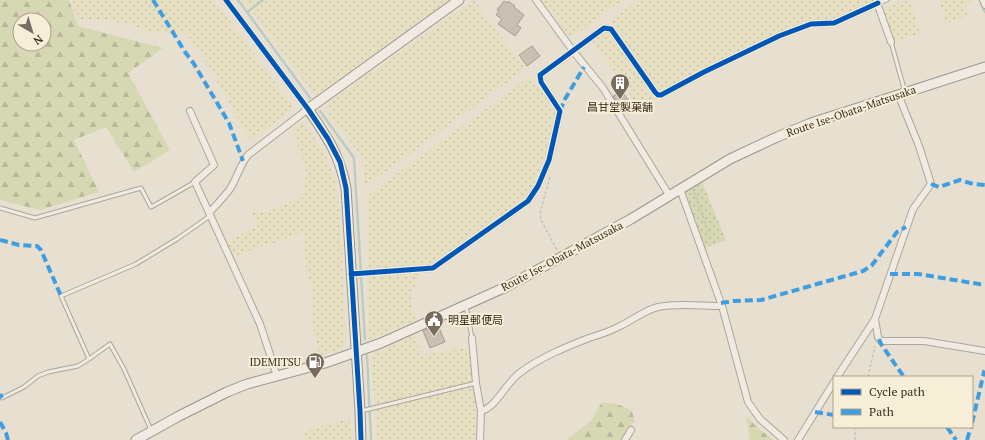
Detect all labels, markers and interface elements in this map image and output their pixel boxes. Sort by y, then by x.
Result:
north arrow [12,12,52,52]
text: N [30,32,46,48]
building icon: 昌甘堂製菓舗 [609,72,631,100]
street label: Route Ise-Obata-Matsusaka [784,82,918,140]
place label: 昌甘堂製菓舗 [587,100,653,114]
street label: Route Ise-Obata-Matsusaka [499,218,626,294]
public building icon: 明星郵便局 [423,309,445,337]
place label: 明星郵便局 [448,313,503,327]
fuel station icon: IDEMITSU [304,351,326,379]
place label: IDEMITSU [249,355,302,369]
legend [833,376,973,428]
text: Cycle path [869,384,925,399]
text: Path [869,404,894,419]

